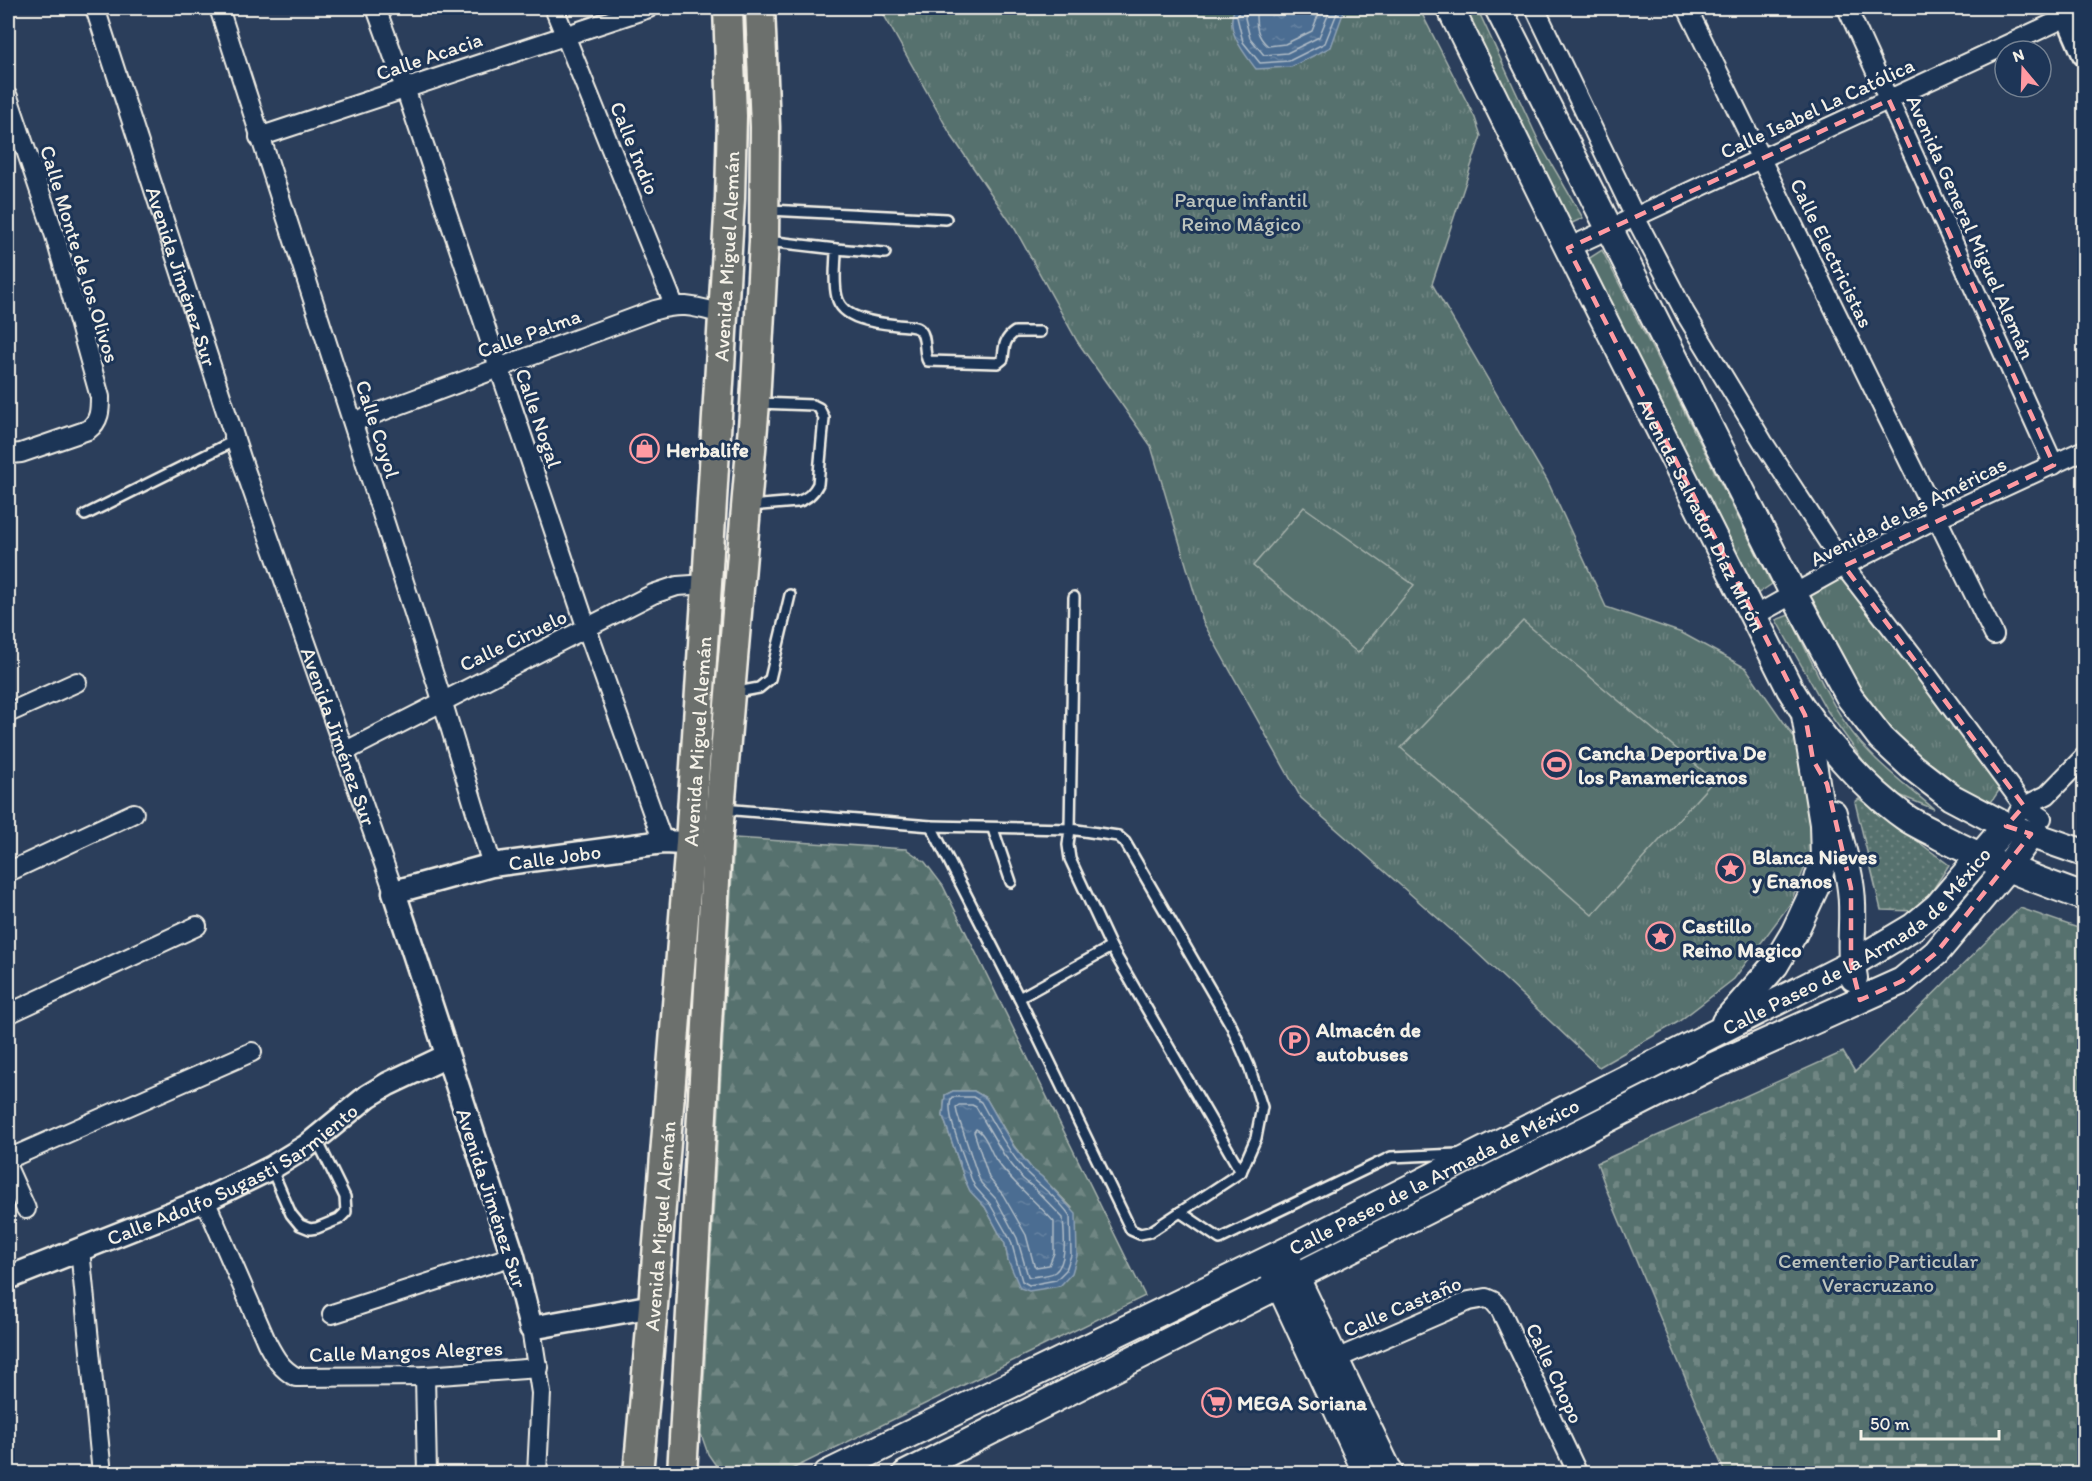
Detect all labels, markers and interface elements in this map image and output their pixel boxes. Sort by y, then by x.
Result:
street label: Calle Acacia [373,26,485,86]
north arrow [1993,39,2053,99]
text: N [2010,45,2026,66]
street label: Calle Isabel La Católica [1716,52,1918,164]
street label: Avenida General Miguel Alemán [1901,91,2041,363]
street label: Calle Indio [605,98,665,198]
street label: Calle Monte de los Olivos [35,142,125,366]
street label: Avenida Miguel Alemán [708,151,744,362]
street label: Calle Electricistas [1785,174,1879,332]
street label: Avenida Jiménez Sur [141,183,223,370]
park label: Parque infantil Reino Mágico [1174,187,1308,236]
street label: Calle Palma [474,303,584,363]
street label: Calle Nogal [510,365,568,471]
street label: Calle Coyol [350,377,406,481]
street label: Avenida Salvador Díaz Mirón [1633,394,1772,636]
shop icon: Herbalife [629,433,661,465]
place label: Herbalife [666,437,749,462]
street label: Avenida de las Américas [1806,451,2010,571]
street label: Calle Ciruelo [455,603,571,677]
street label: Avenida Miguel Alemán [677,635,716,847]
street label: Avenida Jiménez Sur [296,644,382,829]
place label: Cancha Deportiva De los Panamericanos [1578,740,1766,789]
sports icon: Cancha Deportiva De los Panamericanos [1541,748,1573,780]
street label: Calle Jobo [507,838,602,875]
street label: Calle Paseo de la Armada de México [1718,841,1996,1040]
place label: Blanca Nieves y Enanos [1752,844,1877,894]
place icon: Blanca Nieves y Enanos [1715,852,1747,884]
place label: Castillo Reino Magico [1682,913,1802,963]
place icon: Castillo Reino Magico [1645,921,1677,953]
place label: Almacén de autobuses [1315,1017,1421,1066]
parking icon: Almacén de autobuses [1279,1025,1311,1057]
street label: Calle Paseo de la Armada de México [1284,1092,1583,1260]
street label: Calle Adolfo Sugasti Sarmiento [103,1097,362,1250]
street label: Avenida Jiménez Sur [451,1105,533,1292]
street label: Avenida Miguel Alemán [638,1120,680,1332]
park label: Cementerio Particular Veracruzano [1778,1248,1979,1297]
street label: Calle Castaño [1339,1270,1465,1342]
street label: Calle Chopo [1521,1319,1589,1427]
street label: Calle Mangos Alegres [309,1335,503,1367]
supermarket icon: MEGA Soriana [1200,1386,1232,1418]
place label: MEGA Soriana [1237,1390,1368,1415]
scale bar [1861,1403,1999,1441]
text: 50 m [1870,1413,1910,1435]

